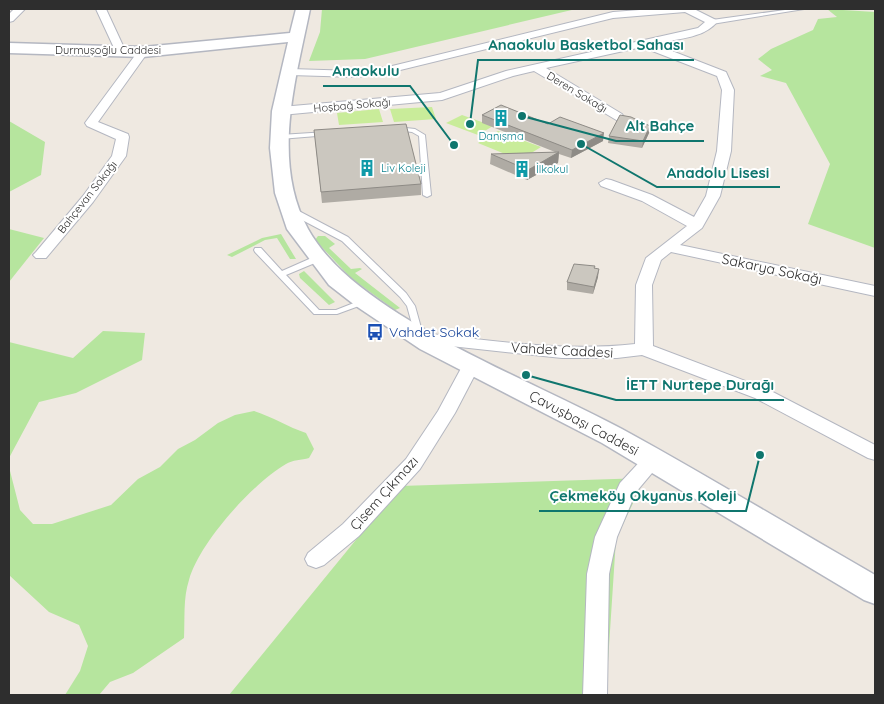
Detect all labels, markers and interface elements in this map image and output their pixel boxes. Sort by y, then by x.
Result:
callout: Anaokulu Basketbol Sahası [478,30,694,60]
text: Anaokulu Basketbol Sahası [488,35,684,54]
street label: Durmuşoğlu Caddesi [55,43,161,57]
callout: Anaokulu [323,56,410,86]
text: Anaokulu [332,61,400,80]
street label: Deren Sokağı [544,68,610,116]
street label: Hoşbağ Sokağı [313,95,391,115]
building icon: Danışma [491,108,511,128]
callout: Alt Bahçe [616,111,704,141]
text: Alt Bahçe [626,116,694,135]
place label: Danışma [478,129,524,143]
callout: Anadolu Lisesi [657,157,780,187]
street label: Bahçevan Sokağı [54,158,120,236]
building icon: Liv Koleji [357,158,377,178]
building icon: İlkokul [512,159,532,179]
place label: Liv Koleji [381,161,426,175]
place label: İlkokul [536,162,568,176]
text: Anadolu Lisesi [667,163,769,182]
street label: Sakarya Sokağı [720,250,824,288]
bus stop icon: Vahdet Sokak [365,322,385,342]
place label: Vahdet Sokak [389,323,479,341]
street label: Vahdet Caddesi [510,338,614,362]
callout: İETT Nurtepe Durağı [616,370,784,400]
text: İETT Nurtepe Durağı [626,375,774,394]
street label: Çavuşbaşı Caddesi [526,386,642,460]
street label: Çisem Çıkmazı [346,452,422,534]
callout: Çekmeköy Okyanus Koleji [539,481,746,511]
text: Çekmeköy Okyanus Koleji [550,486,736,505]

